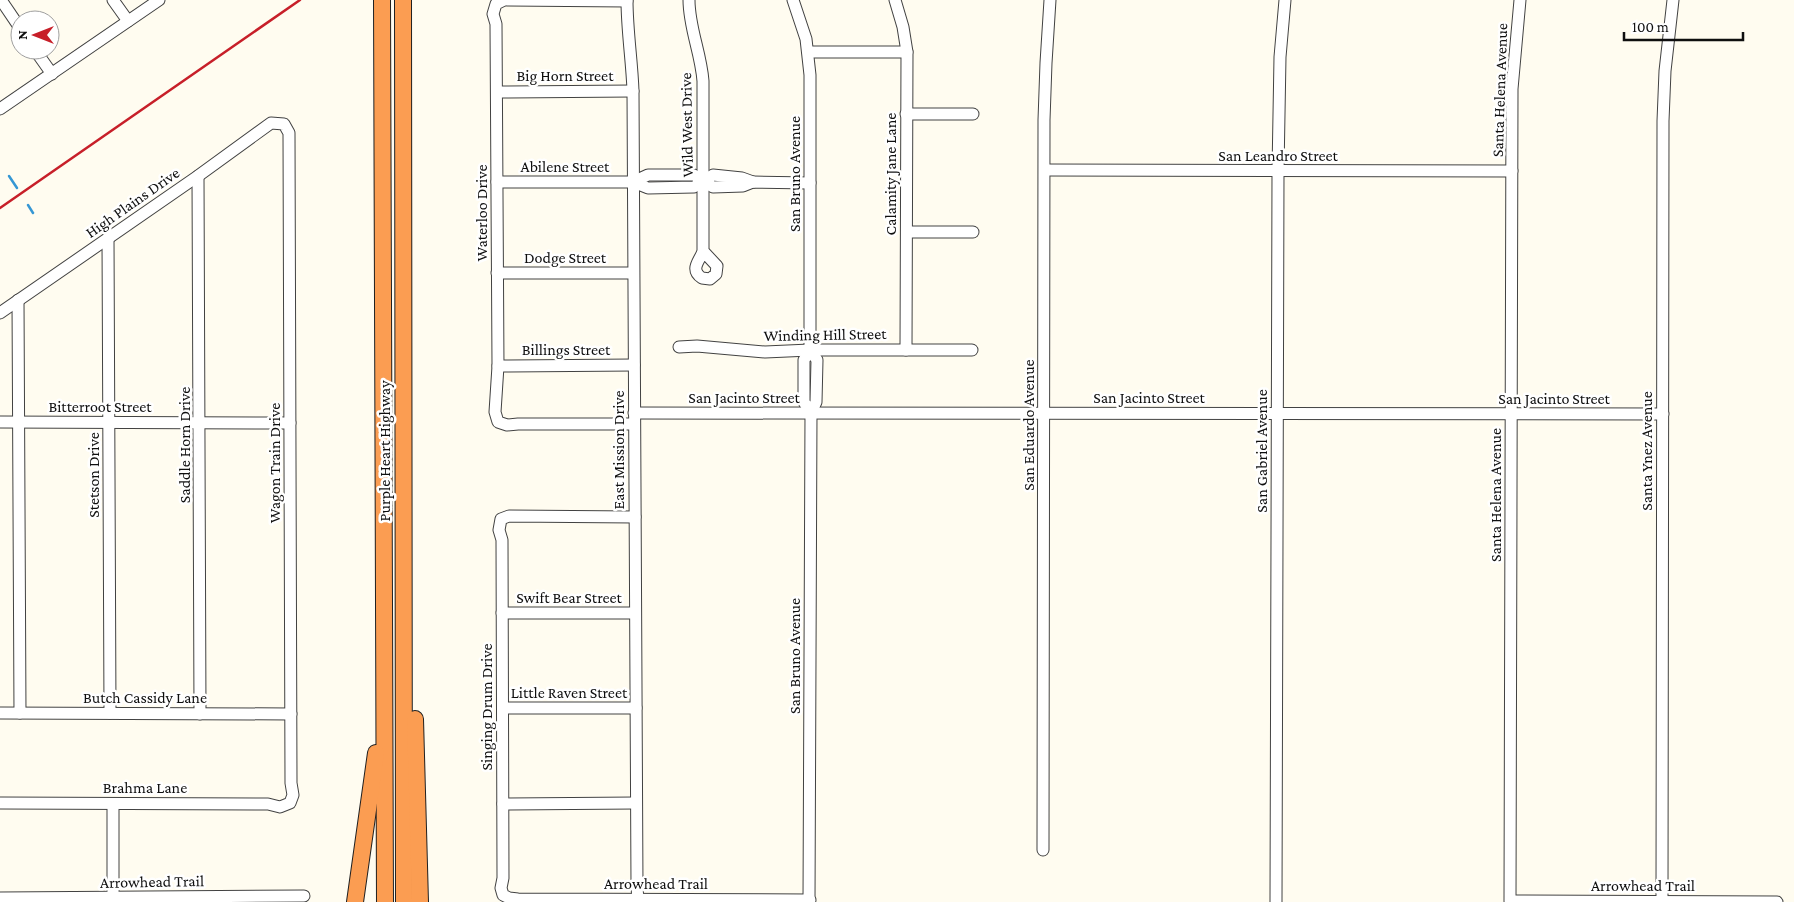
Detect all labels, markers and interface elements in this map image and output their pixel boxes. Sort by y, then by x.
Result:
north arrow [10,10,60,60]
scale bar [1624,10,1743,42]
text: 100 m [1632,19,1669,35]
street label: Santa Helena Avenue [1489,23,1510,157]
text: N [14,30,30,40]
street label: Big Horn Street [517,67,614,85]
street label: Wild West Drive [677,73,696,177]
street label: Calamity Jane Lane [882,113,900,235]
street label: San Bruno Avenue [786,116,803,232]
street label: San Leandro Street [1218,147,1339,164]
street label: Abilene Street [521,158,610,175]
street label: High Plains Drive [82,164,183,242]
street label: Waterloo Drive [473,164,490,262]
street label: Dodge Street [524,249,607,267]
street label: Winding Hill Street [764,325,887,345]
street label: Billings Street [522,341,611,359]
street label: San Eduardo Avenue [1020,359,1037,491]
street label: Purple Heart Highway [376,380,394,522]
street label: Saddle Horn Drive [176,387,193,503]
street label: San Jacinto Street [688,389,801,407]
street label: San Jacinto Street [1093,389,1206,407]
street label: San Gabriel Avenue [1253,389,1270,513]
street label: East Mission Drive [610,390,627,510]
street label: San Jacinto Street [1498,390,1611,408]
street label: Santa Ynez Avenue [1638,391,1655,511]
street label: Bitterroot Street [48,398,152,415]
street label: Wagon Train Drive [266,403,284,523]
street label: Santa Helena Avenue [1487,428,1504,562]
street label: Stetson Drive [85,432,102,518]
street label: Swift Bear Street [516,589,623,606]
street label: San Bruno Avenue [786,598,803,714]
street label: Singing Drum Drive [478,644,496,771]
street label: Little Raven Street [511,684,628,701]
street label: Butch Cassidy Lane [83,689,207,707]
street label: Brahma Lane [103,779,187,796]
street label: Arrowhead Trail [100,872,204,891]
street label: Arrowhead Trail [604,875,708,892]
street label: Arrowhead Trail [1591,877,1695,894]

